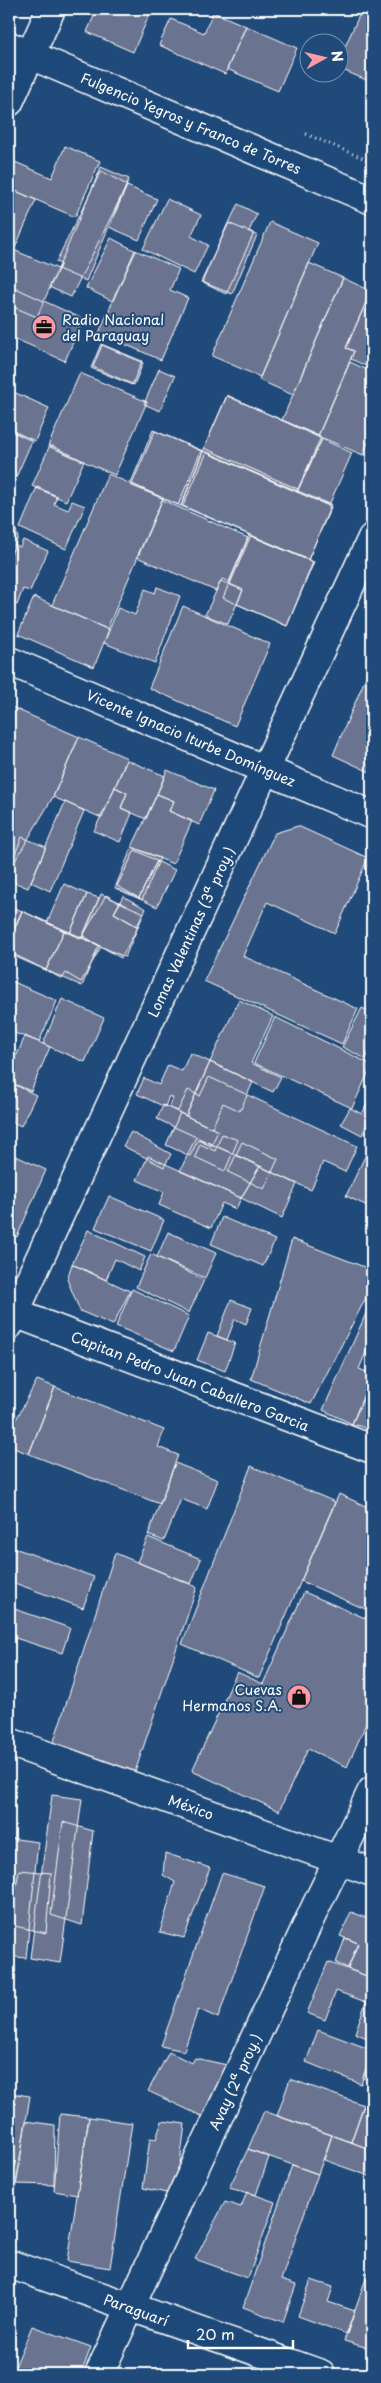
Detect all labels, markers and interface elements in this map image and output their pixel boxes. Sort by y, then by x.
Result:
north arrow [298,32,348,82]
text: N [326,49,349,63]
street label: Fulgencio Yegros y Franco de Torres [78,67,304,179]
place label: Radio Nacional del Paraguay [62,309,164,346]
office icon: Radio Nacional del Paraguay [31,314,57,340]
street label: Vicente Ignacio Iturbe Domínguez [83,684,299,792]
street label: Lomas Valentinas (3ª proy.) [142,843,240,1021]
street label: Capitan Pedro Juan Caballero Garcia [68,1326,313,1436]
place label: Cuevas Hermanos S.A. [182,1679,282,1716]
shop icon: Cuevas Hermanos S.A. [286,1684,312,1710]
street label: México [165,1789,217,1825]
street label: Avay (2ª proy.) [203,2030,267,2134]
street label: Paraguarí [101,2289,171,2331]
scale bar [188,2318,294,2350]
text: 20 m [196,2322,235,2345]

